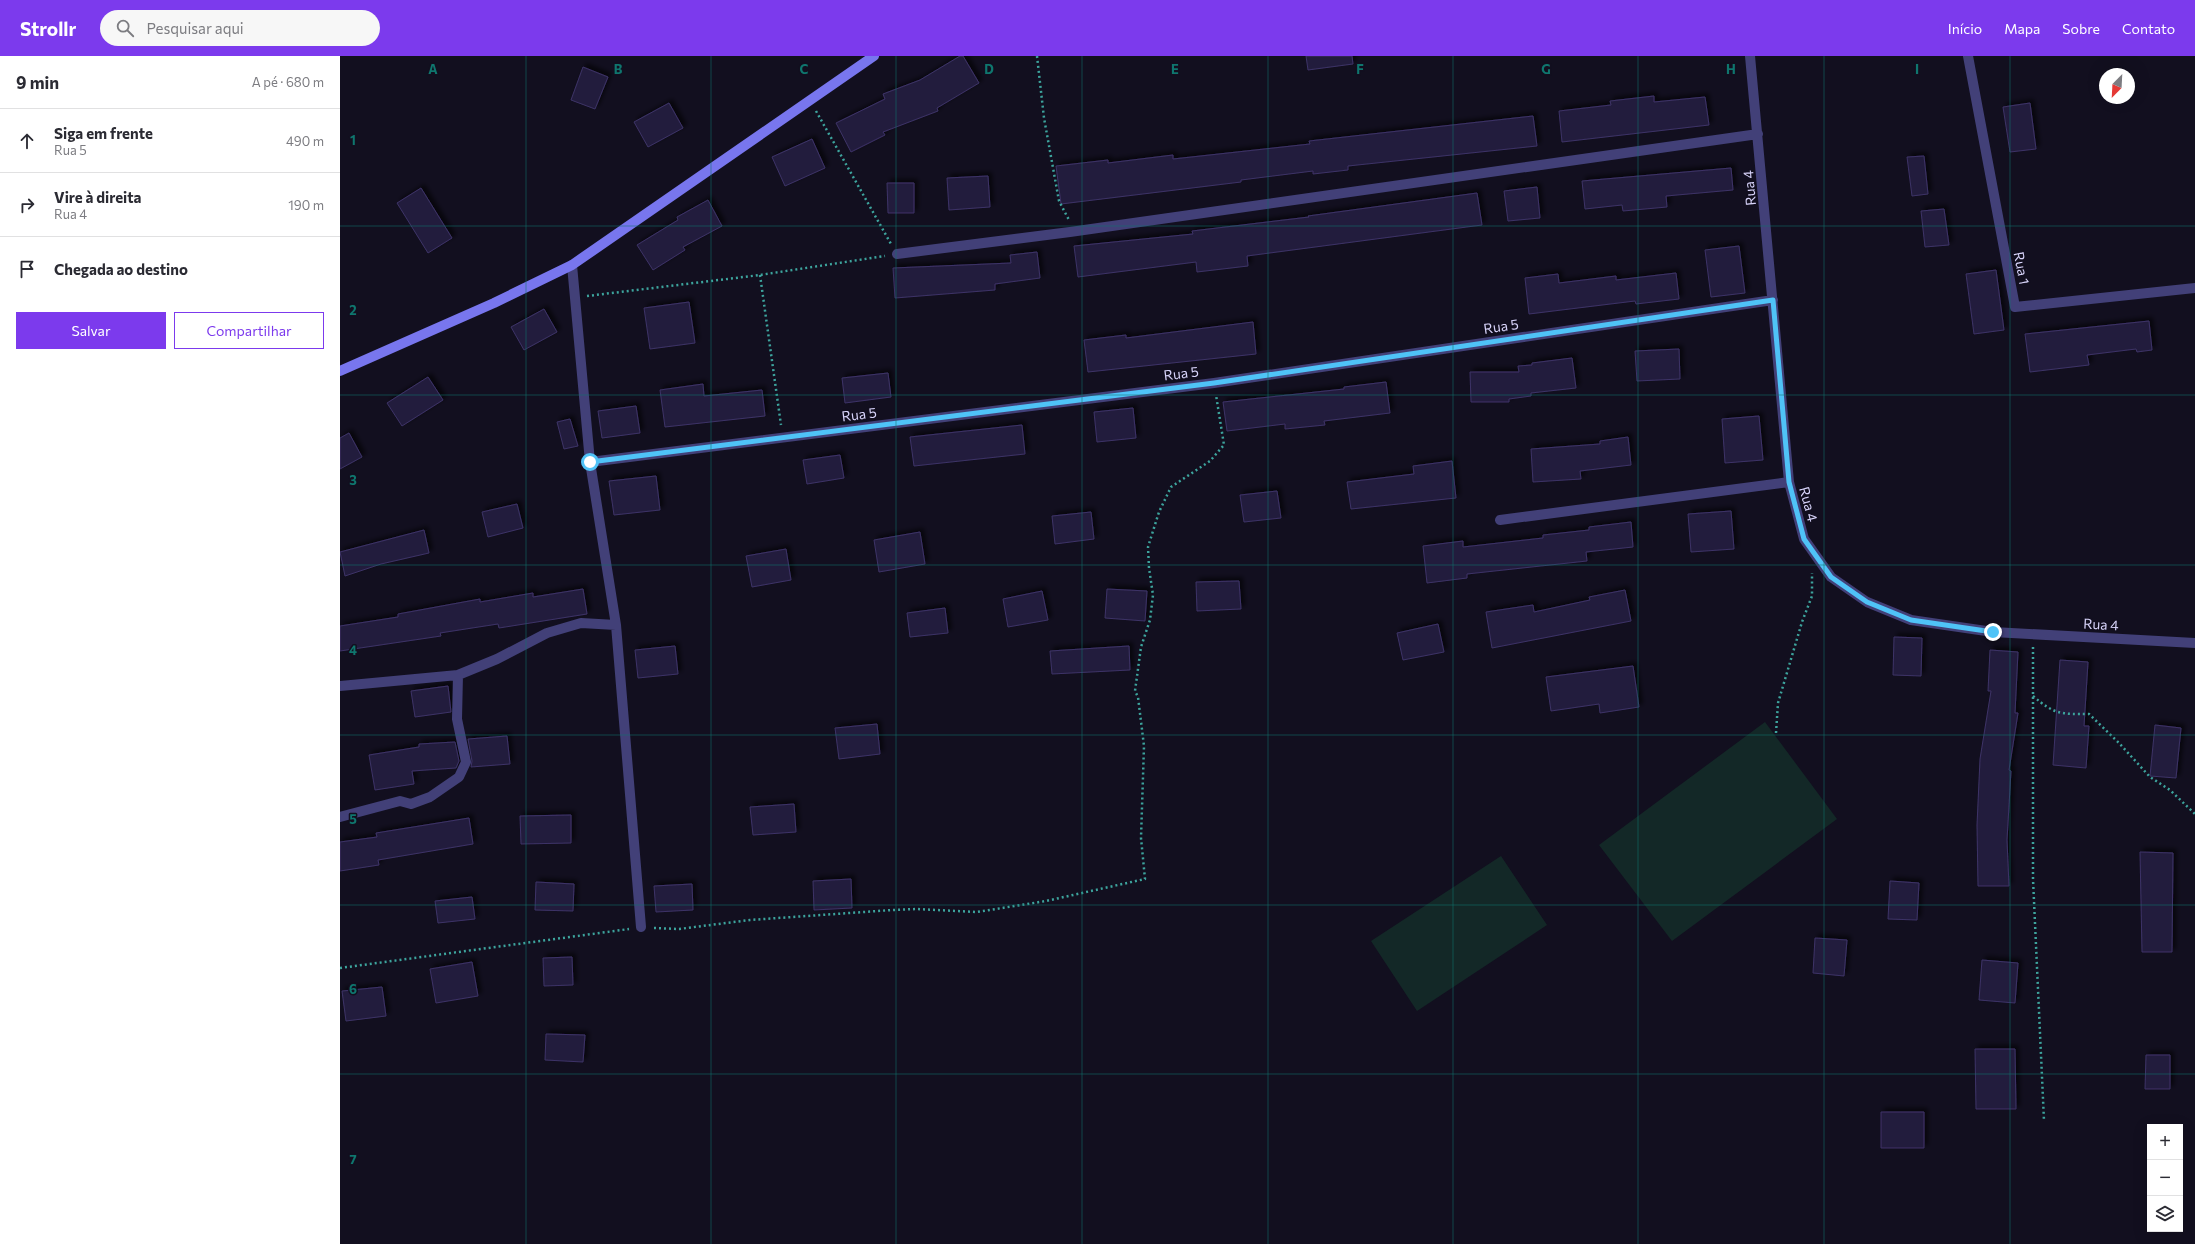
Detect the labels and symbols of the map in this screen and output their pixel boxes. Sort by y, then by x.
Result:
text: A [428,61,438,77]
text: B [614,61,623,77]
text: C [800,61,809,77]
text: D [984,61,994,77]
text: E [1171,61,1179,77]
text: F [1356,61,1364,77]
text: G [1541,61,1551,77]
text: H [1726,61,1736,77]
text: I [1915,61,1919,77]
north arrow [2099,68,2135,104]
text: 1 [350,132,356,148]
street label: Rua 4 [1739,169,1759,206]
street label: Rua 1 [2010,250,2034,286]
text: 2 [349,302,357,318]
street label: Rua 5 [1482,315,1520,337]
street label: Rua 5 [1163,362,1199,384]
street label: Rua 5 [841,403,877,425]
route start [581,453,599,471]
text: 3 [349,472,357,488]
street label: Rua 4 [1796,485,1822,524]
street label: Rua 4 [2083,615,2120,633]
route end [1984,623,2002,641]
text: 4 [349,642,357,658]
text: 5 [349,811,357,827]
text: 6 [349,981,357,997]
text: 7 [349,1151,357,1167]

